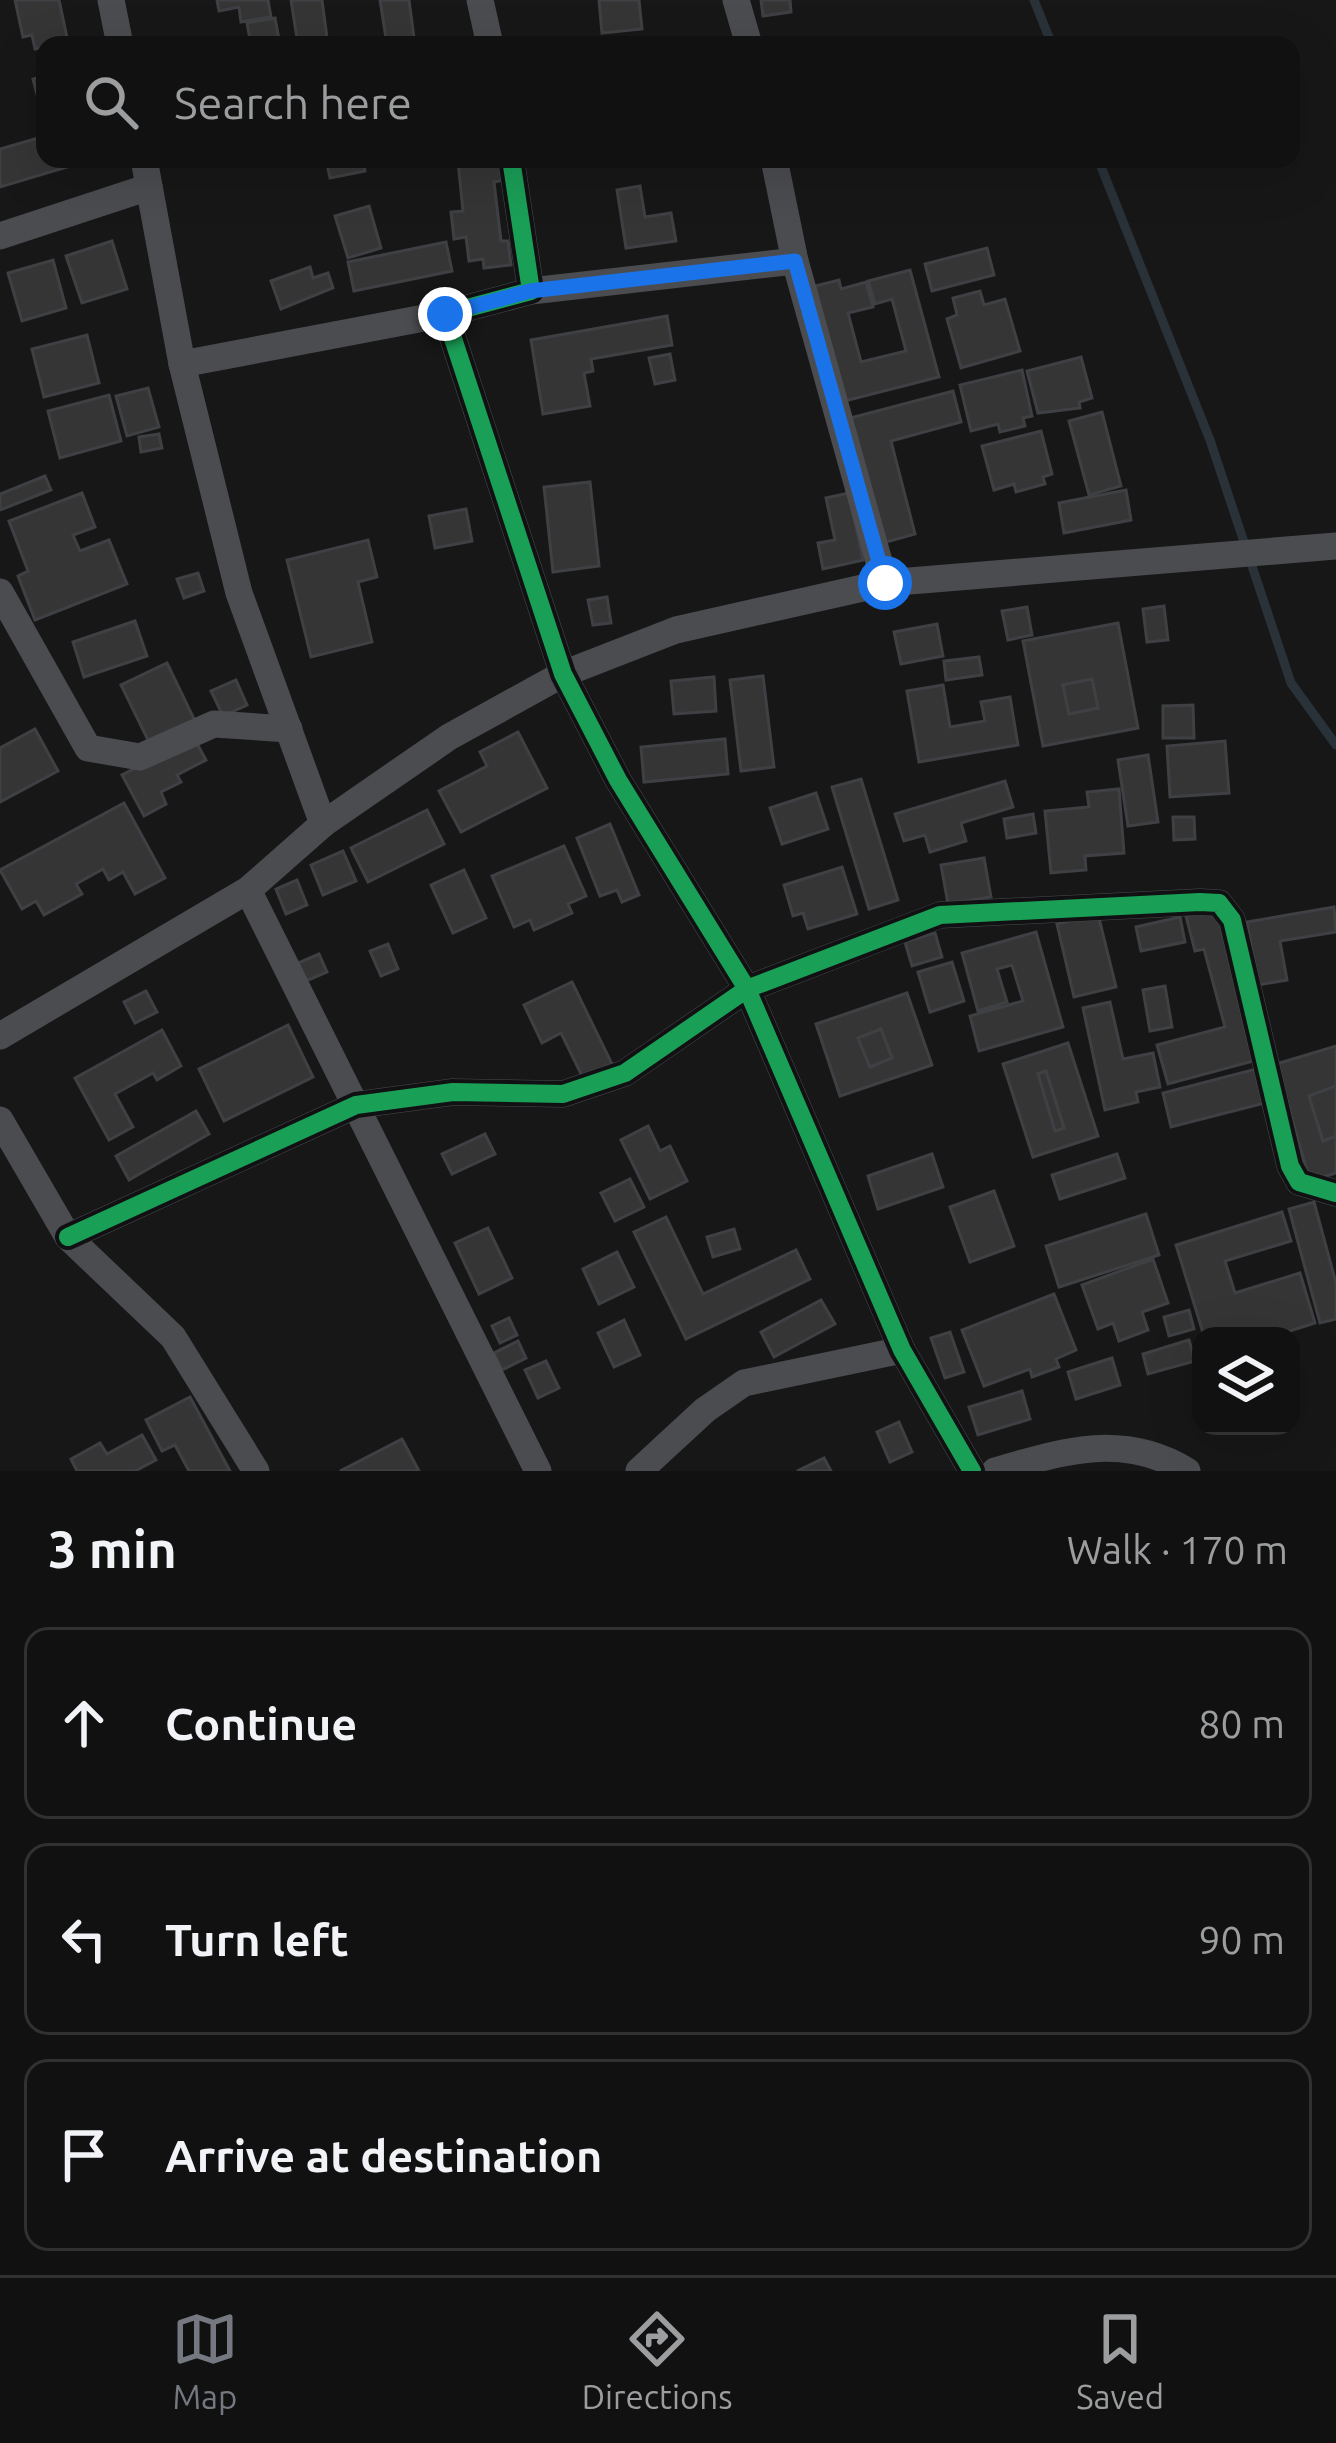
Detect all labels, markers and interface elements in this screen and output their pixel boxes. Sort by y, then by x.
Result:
search box [36,36,1300,168]
icon: search [78,69,144,135]
text: Search here [174,77,412,128]
route end [418,287,472,341]
route start [858,556,912,610]
map controls [1192,1327,1300,1435]
button: layers [1192,1327,1300,1435]
text: 3 min [48,1520,177,1578]
text: Walk · 170 m [1067,1528,1288,1571]
icon: ahead [51,1690,117,1756]
text: Continue [165,1698,357,1749]
text: 80 m [1198,1702,1285,1745]
icon: left [51,1906,117,1972]
text: Turn left [165,1914,349,1965]
text: 90 m [1198,1918,1285,1961]
icon: arrive [51,2122,117,2188]
text: Arrive at destination [165,2130,602,2181]
tab: Map [172,2306,238,2415]
tab: Directions [582,2306,732,2415]
tab: Saved [1076,2306,1164,2415]

